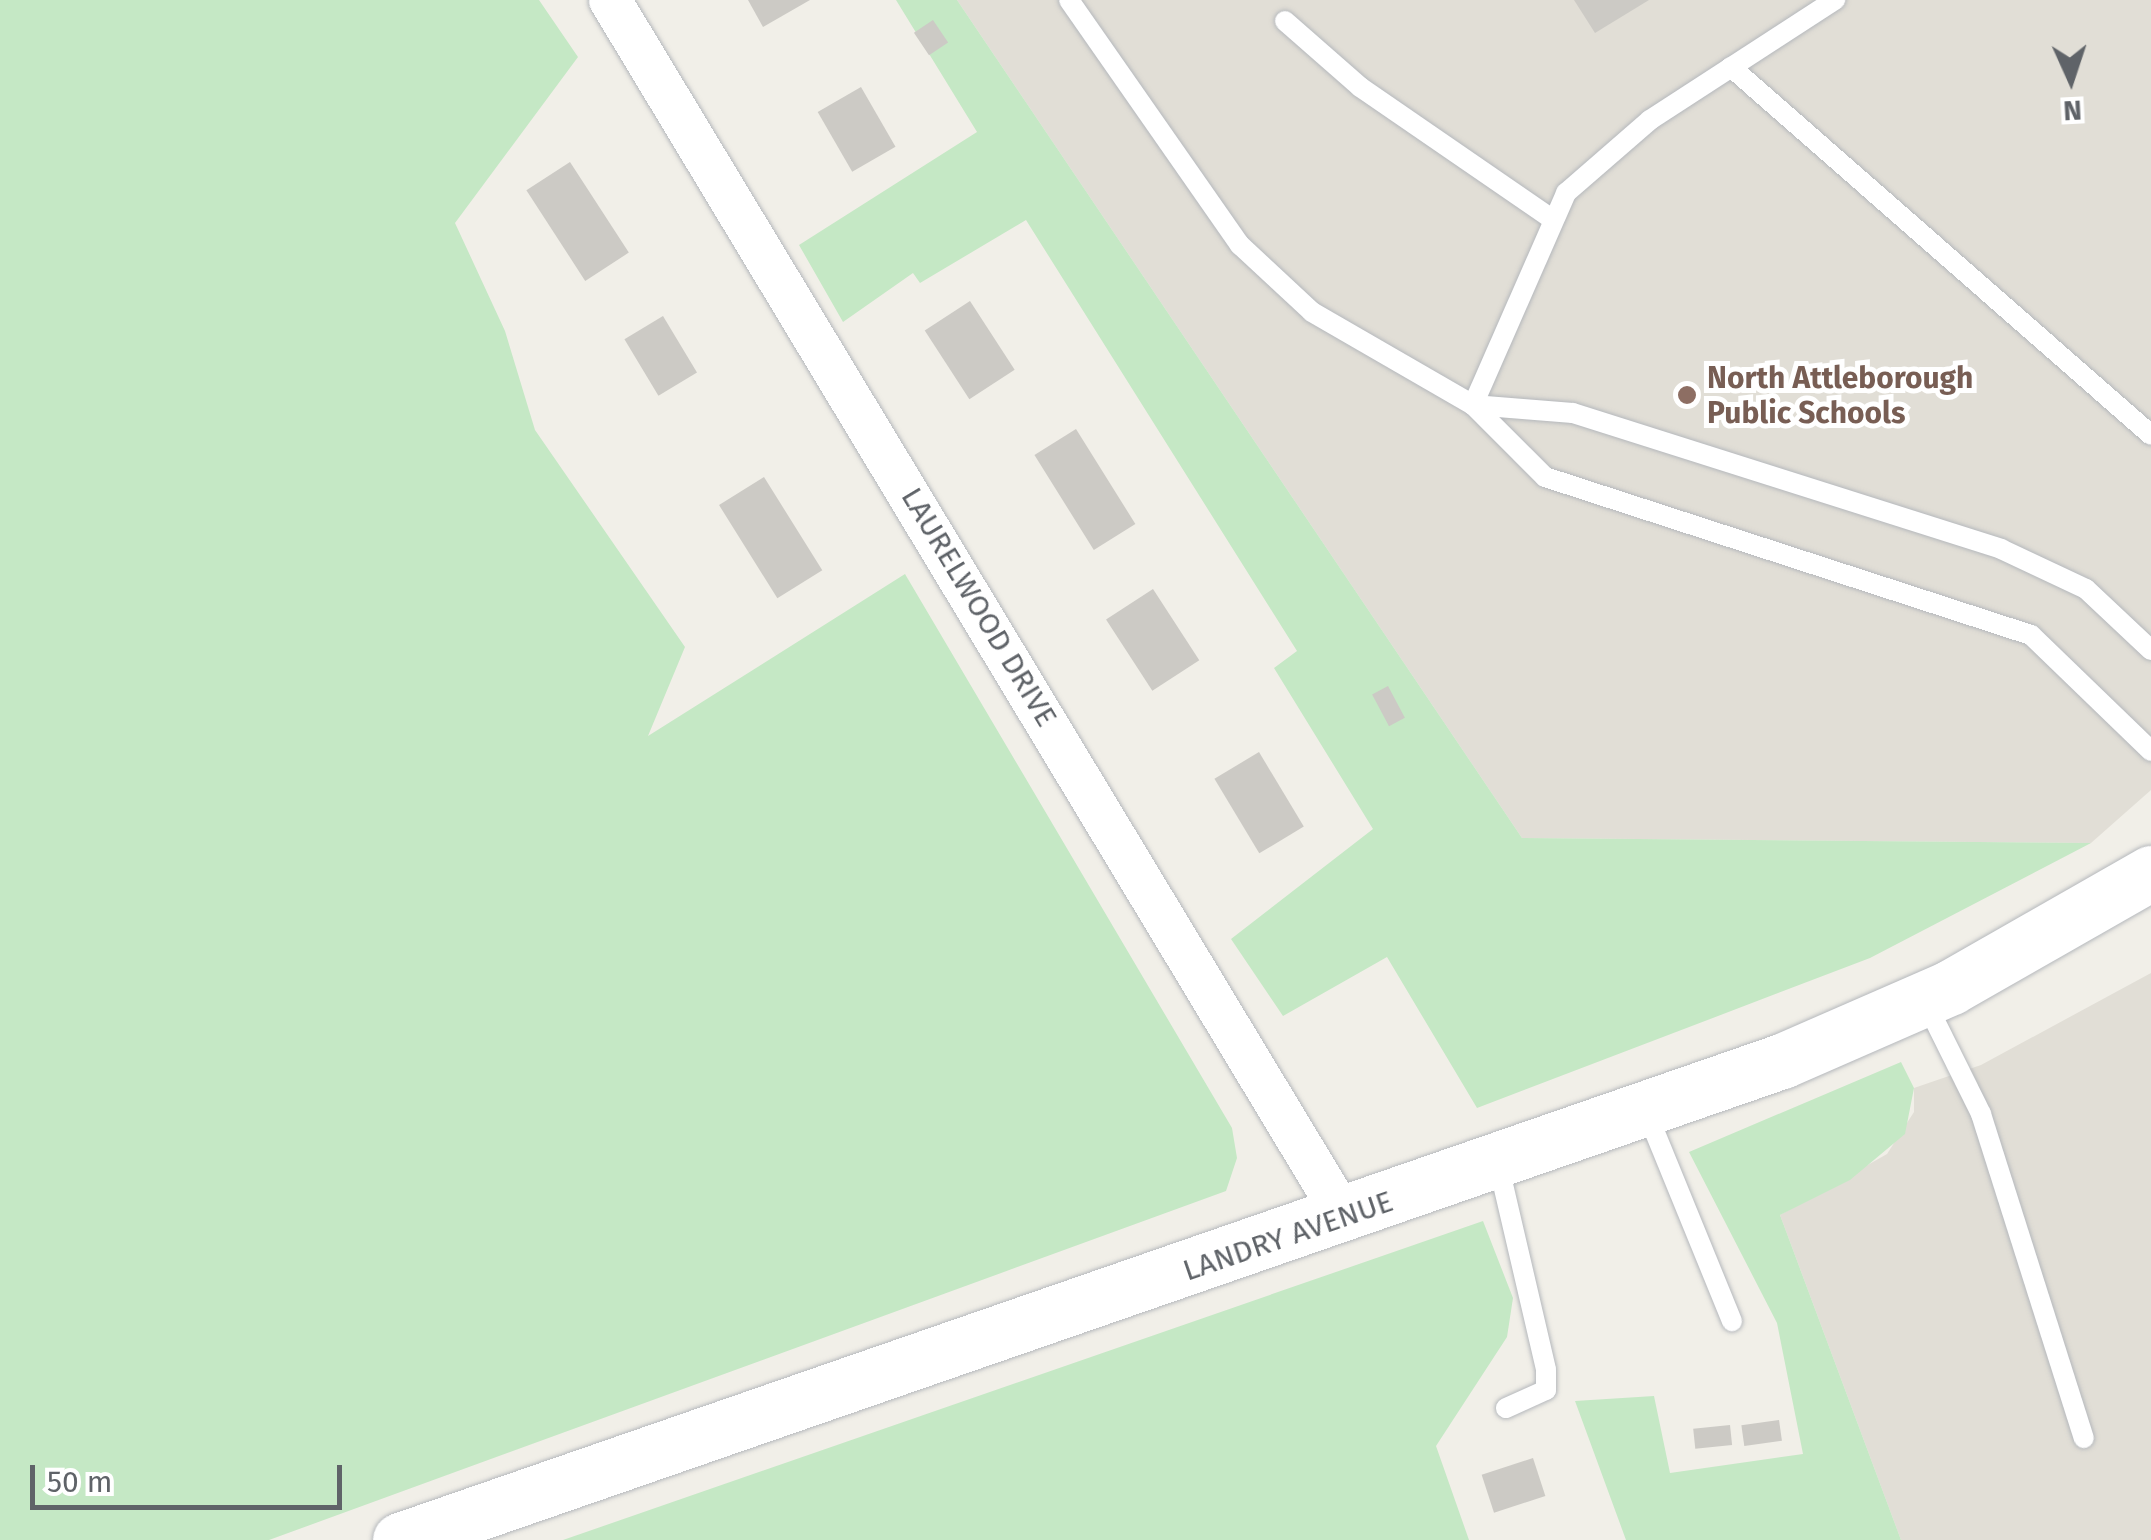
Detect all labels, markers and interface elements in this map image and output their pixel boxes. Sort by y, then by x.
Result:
north arrow [2021,30,2121,130]
text: N [2062,93,2083,127]
place label: North Attleborough Public Schools [1707,360,1973,430]
marker: North Attleborough Public Schools [1676,384,1698,406]
street label: LAURELWOOD DRIVE [893,481,1065,733]
street label: LANDRY AVENUE [1178,1183,1398,1289]
scale bar [35,1445,348,1507]
text: 50 m [47,1464,112,1500]

